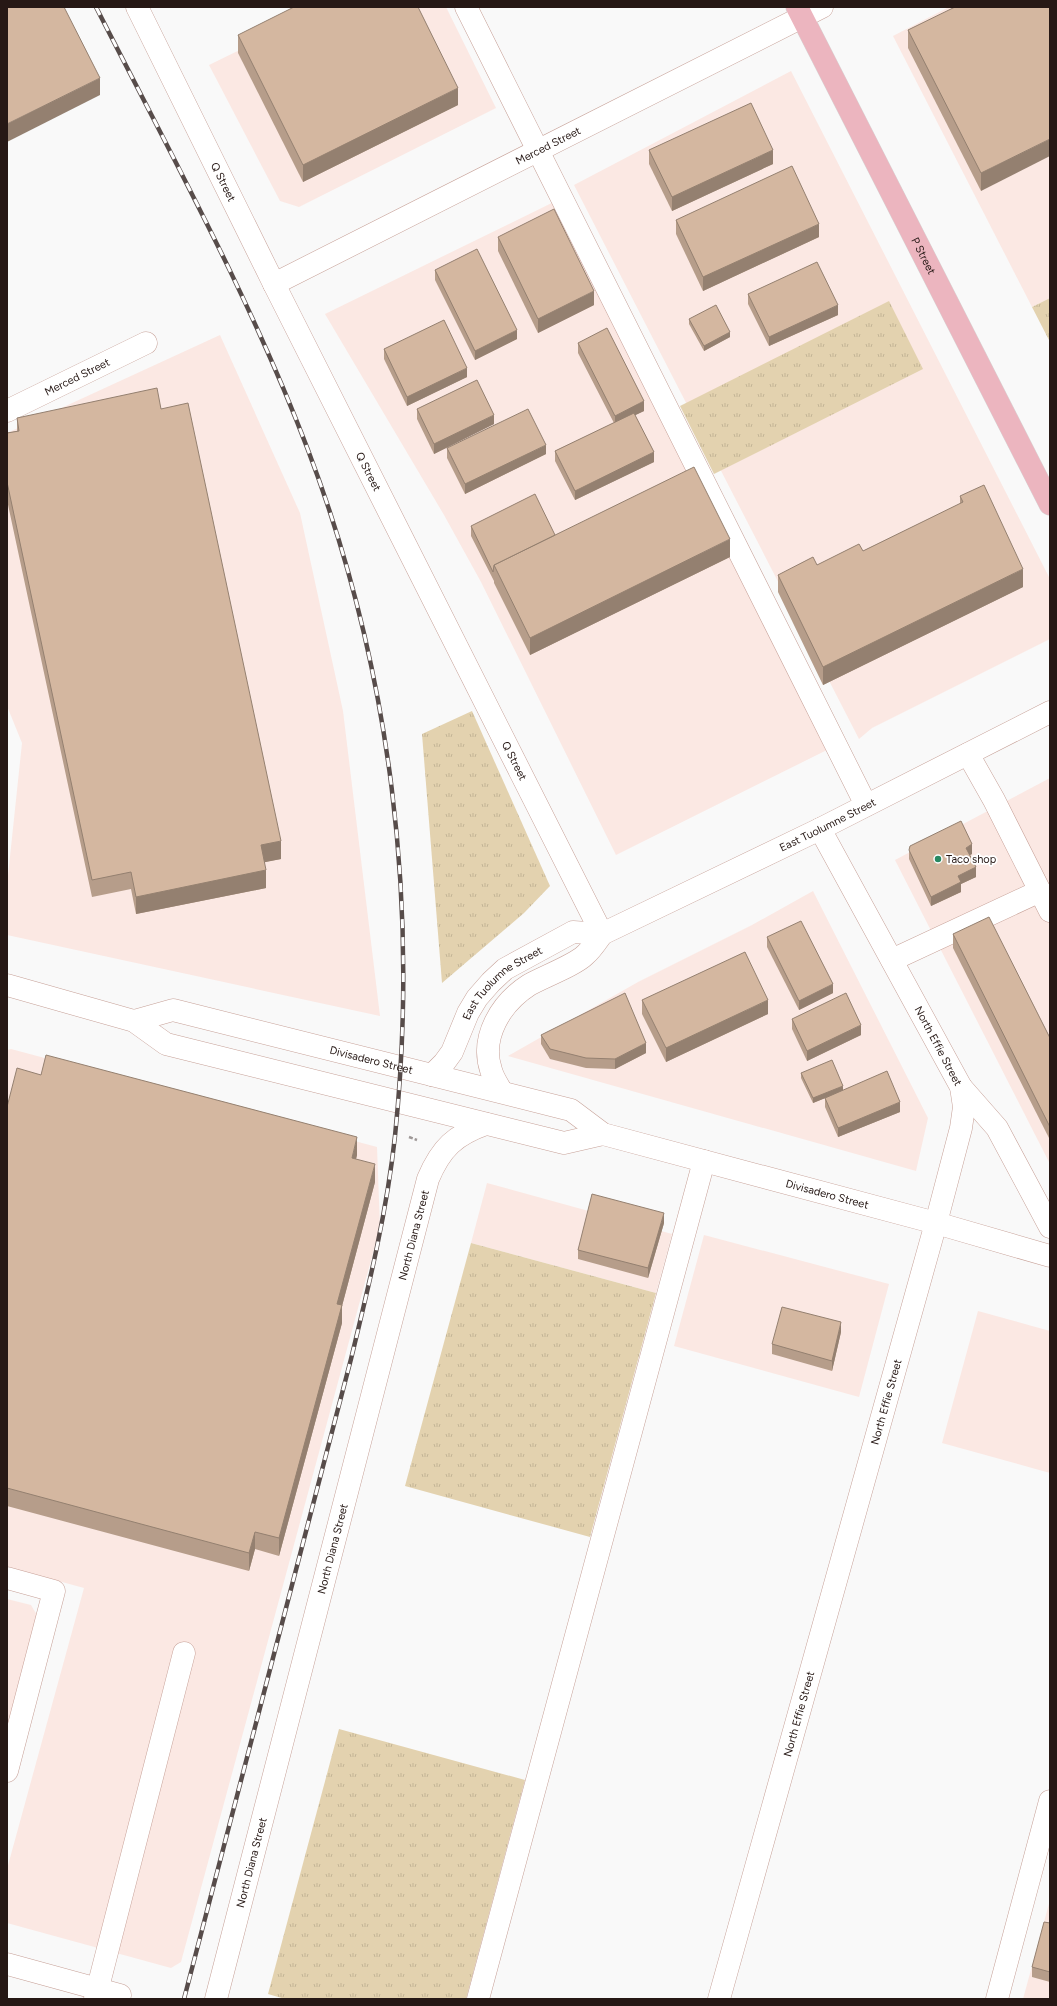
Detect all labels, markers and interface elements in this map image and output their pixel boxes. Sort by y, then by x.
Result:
street label: Merced Street [513,124,583,167]
street label: Q Street [208,160,239,204]
street label: P Street [909,235,938,276]
street label: Merced Street [42,355,112,398]
street label: Q Street [353,450,384,493]
street label: Q Street [499,739,530,782]
street label: East Tuolumne Street [777,795,878,854]
place label: Taco shop [946,853,997,866]
marker: Taco shop [933,854,943,864]
street label: East Tuolumne Street [459,944,544,1022]
street label: North Effie Street [912,1004,964,1088]
street label: Divisadero Street [328,1043,414,1077]
street label: Divisadero Street [784,1177,870,1211]
street label: North Diana Street [396,1189,431,1282]
street label: North Effie Street [868,1358,904,1446]
street label: North Diana Street [314,1502,350,1595]
street label: North Effie Street [781,1670,817,1758]
street label: North Diana Street [233,1816,269,1909]

